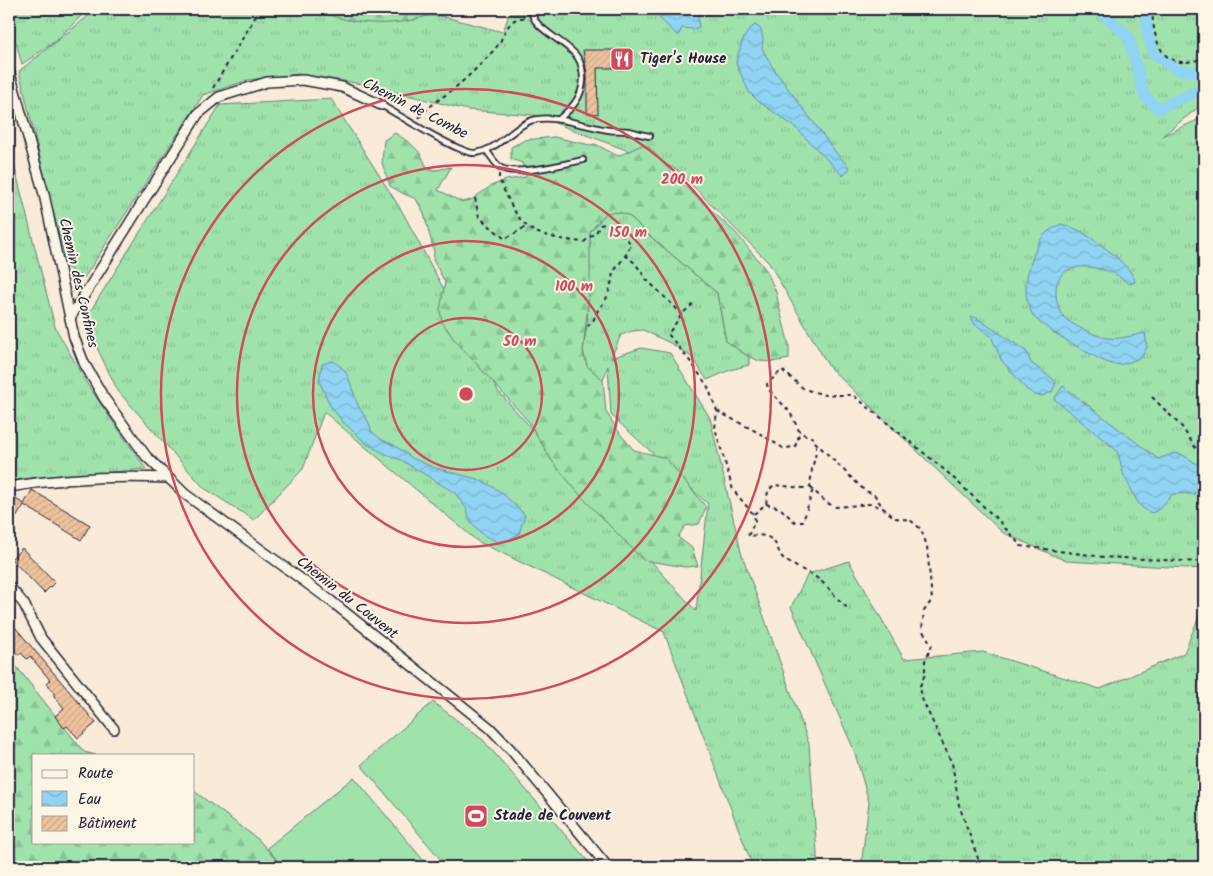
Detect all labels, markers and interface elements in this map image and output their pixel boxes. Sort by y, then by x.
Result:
restaurant icon: Tiger's House [609,46,635,72]
place label: Tiger's House [640,47,727,71]
street label: Chemin de Combe [358,72,472,146]
text: 200 m [661,168,703,192]
street label: Chemin des Confines [51,216,105,351]
text: 150 m [609,221,647,245]
text: 100 m [555,275,593,299]
text: 50 m [502,330,537,354]
centre of rings [457,385,475,403]
street label: Chemin du Couvent [291,550,403,646]
legend [32,754,195,844]
text: Route [78,762,114,786]
text: Eau [78,788,101,812]
sports icon: Stade de Couvent [463,803,489,829]
place label: Stade de Couvent [494,804,611,828]
text: Bâtiment [78,812,137,836]

